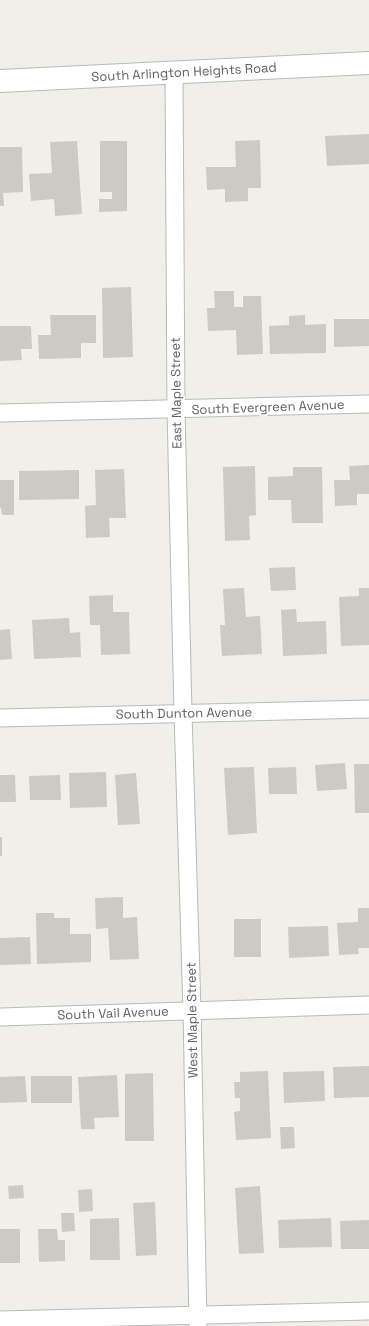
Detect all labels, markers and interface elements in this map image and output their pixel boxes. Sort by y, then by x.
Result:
street label: South Arlington Heights Road [91,59,277,85]
street label: East Maple Street [167,337,185,449]
street label: South Evergreen Avenue [191,396,345,418]
street label: South Dunton Avenue [116,703,252,723]
street label: West Maple Street [182,962,202,1078]
street label: South Vail Avenue [57,1003,169,1023]

